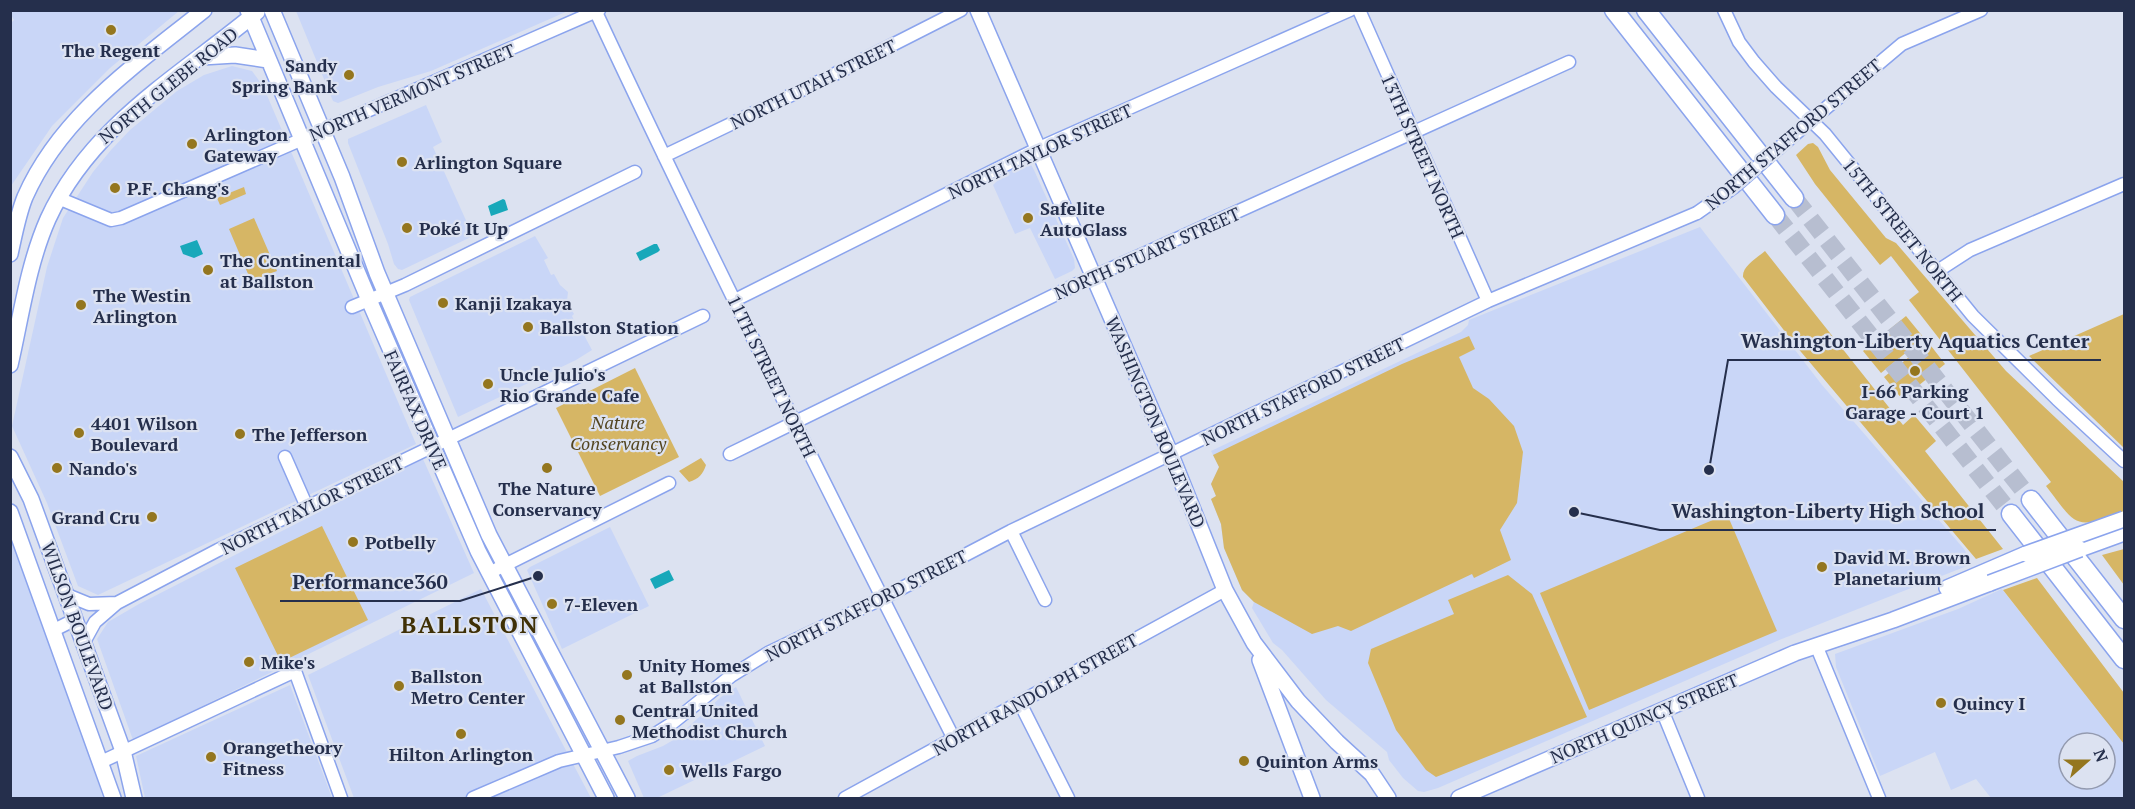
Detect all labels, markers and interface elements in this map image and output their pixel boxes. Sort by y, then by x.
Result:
street label: NORTH GLEBE ROAD [93,21,243,149]
marker: The Regent [104,23,118,37]
street label: NORTH UTAH STREET [726,33,900,135]
place label: The Regent [62,38,160,62]
street label: NORTH VERMONT STREET [305,38,519,146]
place label: Sandy Spring Bank [232,53,338,98]
street label: NORTH STAFFORD STREET [1700,53,1886,215]
marker: Sandy Spring Bank [342,68,356,82]
street label: 13TH STREET NORTH [1376,70,1470,242]
street label: NORTH TAYLOR STREET [944,98,1136,204]
place label: Arlington Gateway [204,122,288,167]
marker: Arlington Gateway [185,137,199,151]
place label: Arlington Square [414,150,563,174]
street label: 15TH STREET NORTH [1838,153,1968,307]
marker: Arlington Square [395,155,409,169]
place label: P.F. Chang's [127,176,229,200]
marker: P.F. Chang's [108,181,122,195]
place label: Safelite AutoGlass [1040,196,1127,241]
street label: NORTH STUART STREET [1050,201,1244,305]
marker: Safelite AutoGlass [1021,211,1035,225]
place label: Poké It Up [419,216,508,240]
marker: Poké It Up [400,221,414,235]
place label: The Continental at Ballston [220,248,361,293]
marker: The Continental at Ballston [201,263,215,277]
place label: The Westin Arlington [93,283,191,328]
place label: Kanji Izakaya [455,291,572,315]
street label: 11TH STREET NORTH [722,291,822,461]
marker: Kanji Izakaya [436,296,450,310]
marker: The Westin Arlington [74,298,88,312]
street label: WASHINGTON BOULEVARD [1101,313,1211,531]
place label: Ballston Station [540,315,679,339]
marker: Ballston Station [521,320,535,334]
callout: Washington-Liberty Aquatics Center [1728,322,2101,360]
text: Washington-Liberty Aquatics Center [1741,327,2090,354]
street label: NORTH STAFFORD STREET [1197,331,1409,451]
street label: FAIRFAX DRIVE [379,346,453,474]
place label: Uncle Julio's Rio Grande Cafe [500,362,640,407]
marker: I-66 Parking Garage - Court 1 [1908,364,1922,378]
marker: Uncle Julio's Rio Grande Cafe [481,377,495,391]
place label: I-66 Parking Garage - Court 1 [1845,379,1985,424]
park label: Nature Conservancy [570,410,667,455]
place label: 4401 Wilson Boulevard [91,411,198,456]
place label: The Jefferson [252,422,368,446]
marker: 4401 Wilson Boulevard [72,426,86,440]
marker: The Jefferson [233,427,247,441]
street label: NORTH TAYLOR STREET [217,450,407,560]
place label: Nando's [69,456,137,480]
marker: Nando's [50,461,64,475]
marker: The Nature Conservancy [540,461,554,475]
place label: The Nature Conservancy [493,476,602,521]
callout: Washington-Liberty High School [1660,492,1996,530]
text: Washington-Liberty High School [1672,497,1985,524]
place label: Grand Cru [52,505,140,529]
marker: Grand Cru [145,510,159,524]
place label: Potbelly [365,530,436,554]
marker: Potbelly [346,535,360,549]
street label: WILSON BOULEVARD [36,539,120,713]
street label: NORTH STAFFORD STREET [761,544,971,666]
place label: David M. Brown Planetarium [1834,545,1971,590]
marker: David M. Brown Planetarium [1815,560,1829,574]
callout: Performance360 [280,563,460,601]
text: Performance360 [292,568,448,595]
place label: 7-Eleven [564,592,638,616]
marker: 7-Eleven [545,597,559,611]
district label: BALLSTON [401,608,539,640]
street label: NORTH RANDOLPH STREET [928,627,1142,761]
place label: Mike's [261,650,315,674]
place label: Unity Homes at Ballston [639,653,750,698]
marker: Mike's [242,655,256,669]
place label: Ballston Metro Center [411,664,525,709]
street label: NORTH QUINCY STREET [1546,667,1742,769]
marker: Unity Homes at Ballston [620,668,634,682]
marker: Ballston Metro Center [392,679,406,693]
place label: Quincy I [1953,691,2025,715]
marker: Quincy I [1934,696,1948,710]
place label: Central United Methodist Church [632,698,788,743]
marker: Central United Methodist Church [613,713,627,727]
marker: Hilton Arlington [454,727,468,741]
north arrow [2057,731,2117,791]
place label: Orangetheory Fitness [223,735,343,780]
place label: Hilton Arlington [389,742,533,766]
text: N [2089,746,2113,765]
place label: Quinton Arms [1256,749,1378,773]
marker: Orangetheory Fitness [204,750,218,764]
marker: Quinton Arms [1237,754,1251,768]
place label: Wells Fargo [681,758,782,782]
marker: Wells Fargo [662,763,676,777]

